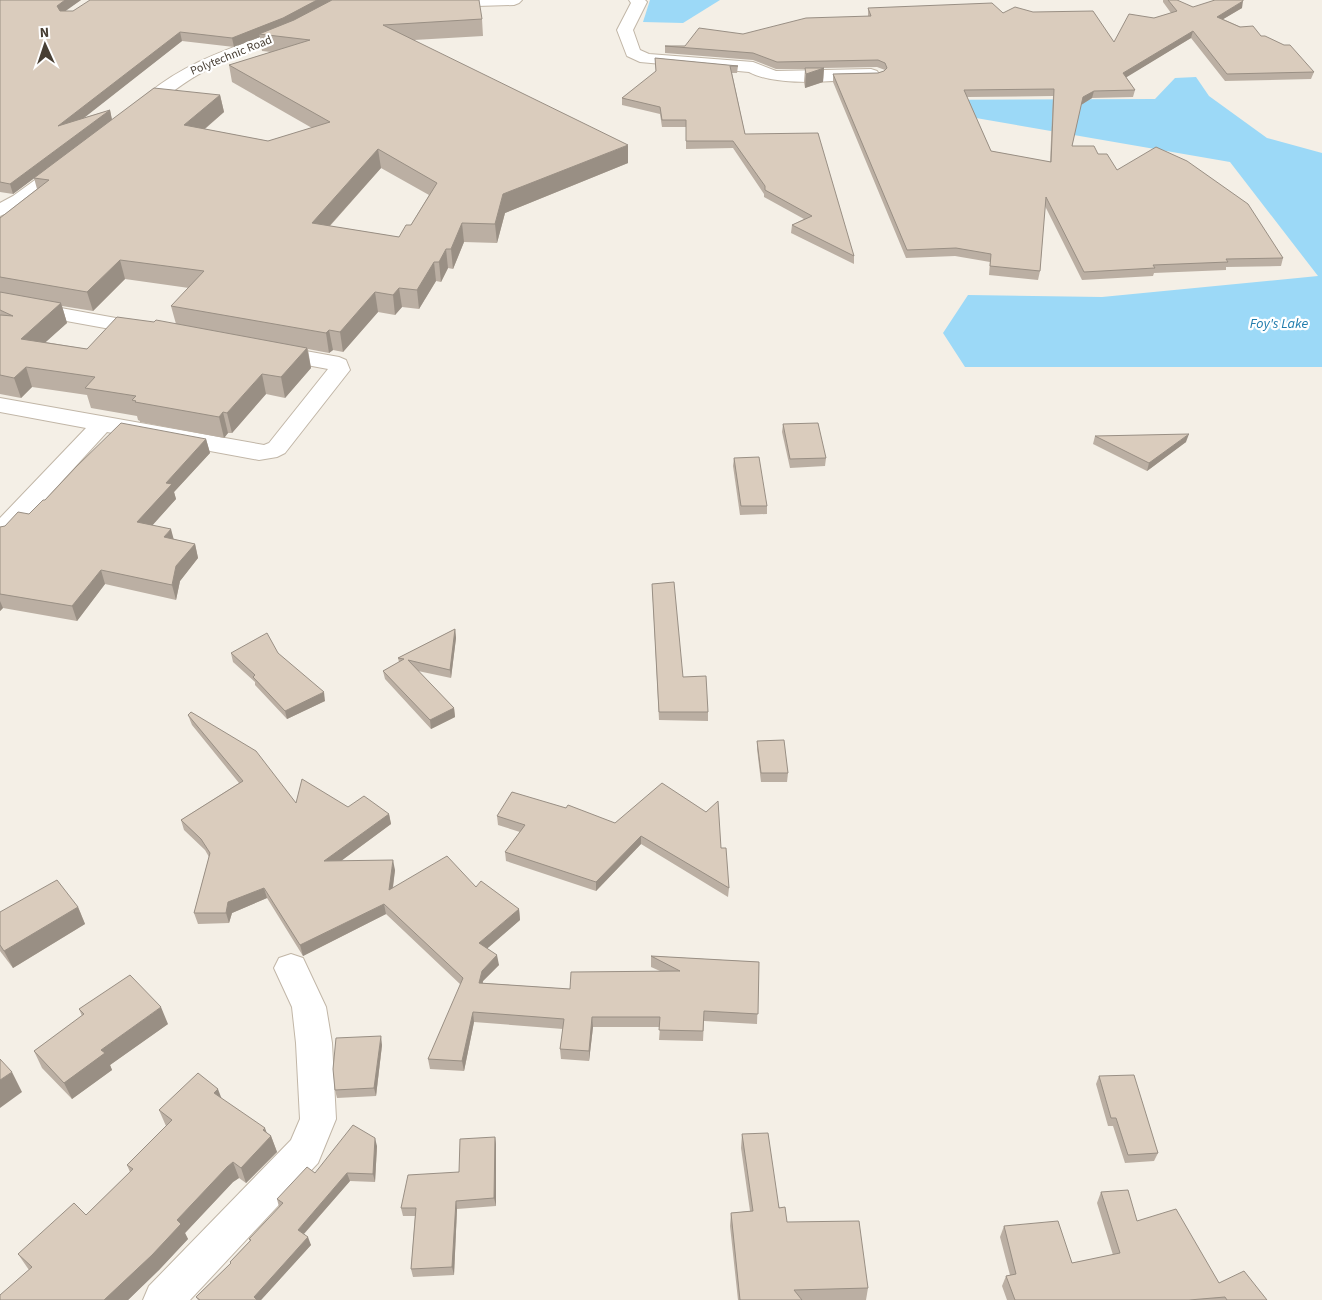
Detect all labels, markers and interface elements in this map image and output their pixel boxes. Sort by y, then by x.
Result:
north arrow [20,20,70,70]
text: N [39,23,50,43]
street label: Polytechnic Road [188,31,275,80]
water label: Foy's Lake [1250,314,1308,334]

